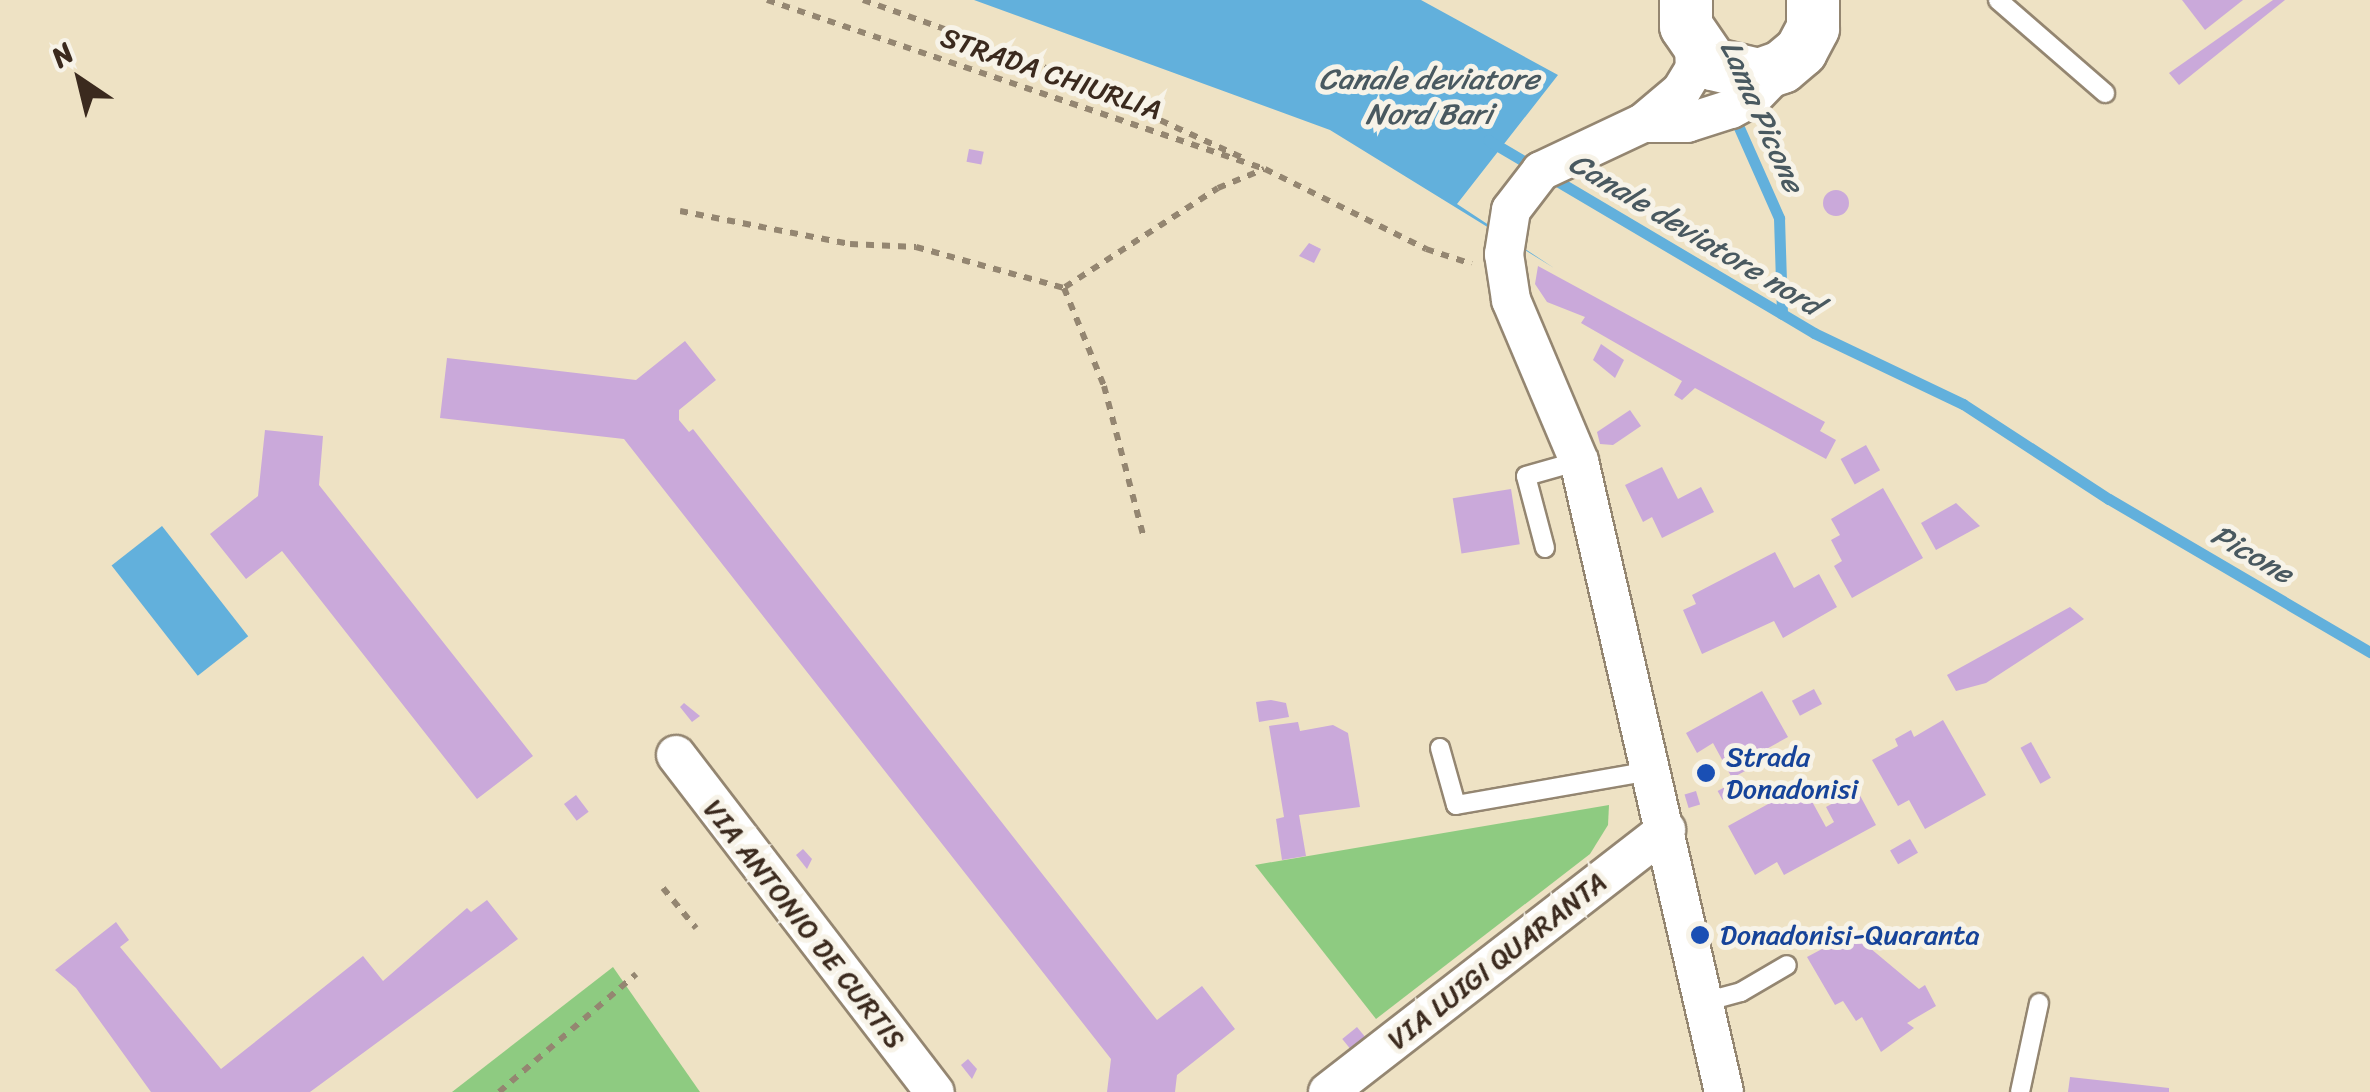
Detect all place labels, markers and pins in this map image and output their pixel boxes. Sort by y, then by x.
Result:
place label: Strada Donadonisi [1726,740,1858,806]
marker: Strada Donadonisi [1695,762,1717,784]
place label: Donadonisi-Quaranta [1720,918,1980,952]
marker: Donadonisi-Quaranta [1689,924,1711,946]

